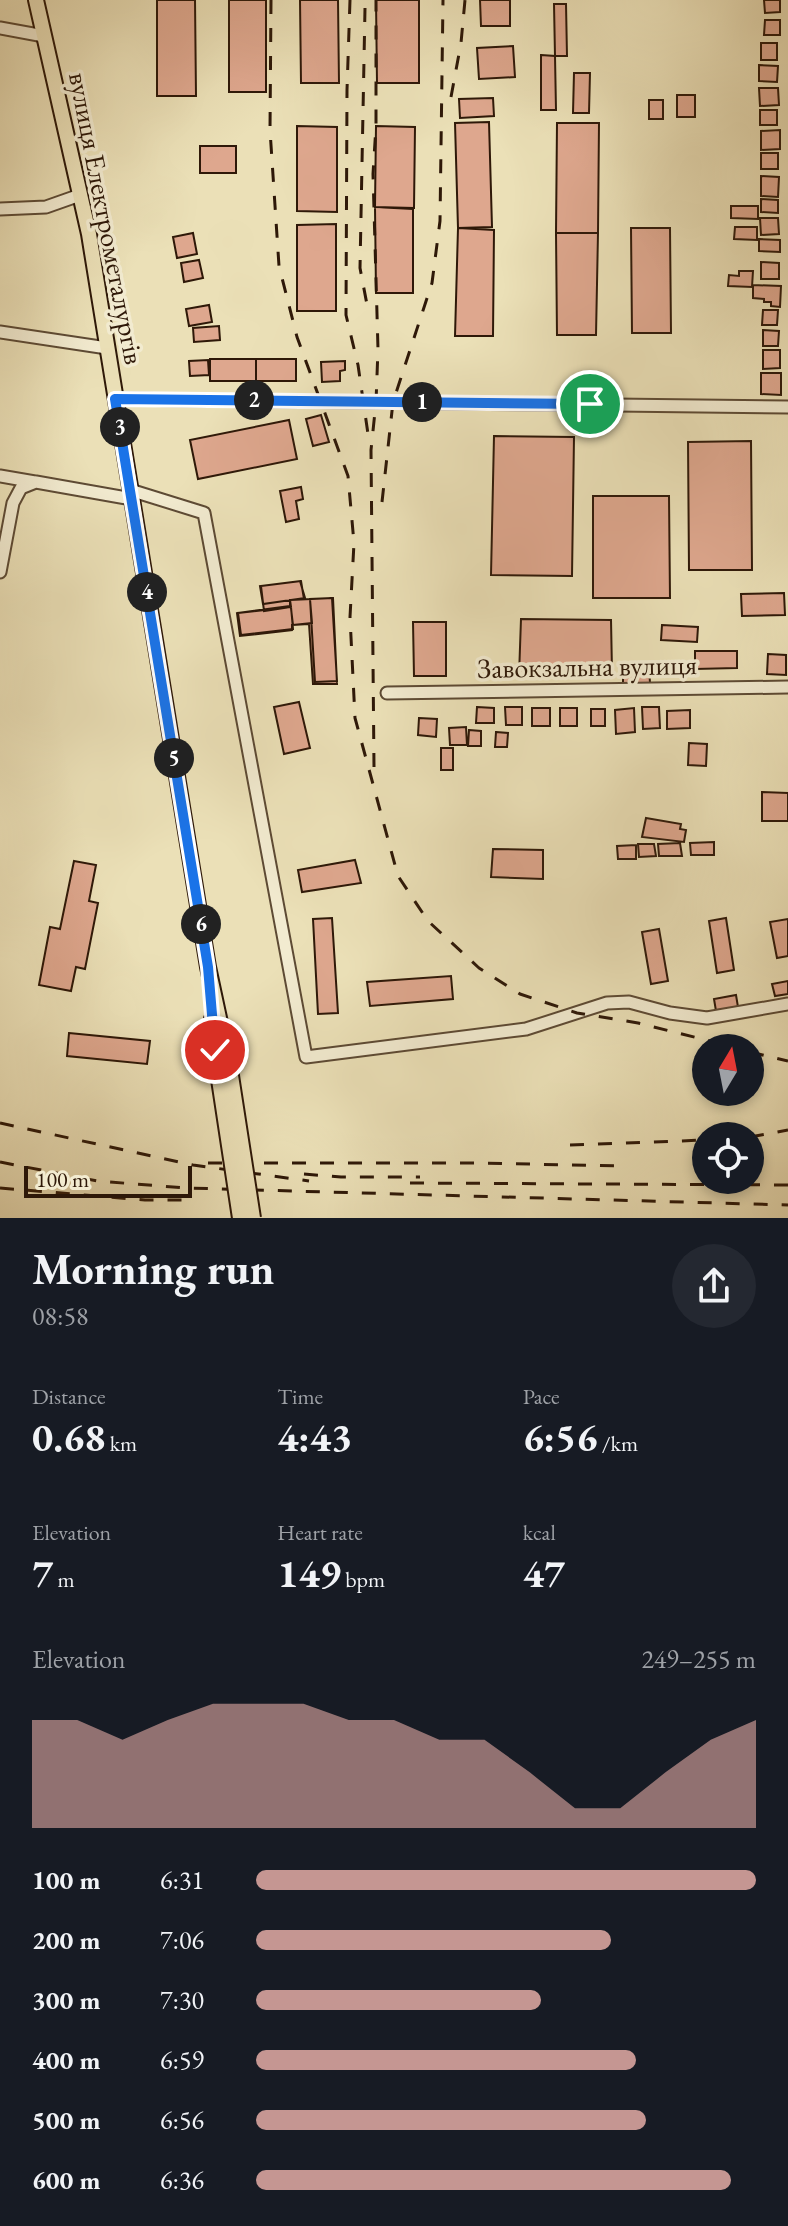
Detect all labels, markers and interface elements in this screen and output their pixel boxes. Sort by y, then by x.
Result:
street label: вулиця Електрометалургів [61,69,153,367]
pin [556,370,624,438]
pin: 2 [234,380,274,420]
pin: 1 [402,382,442,422]
icon: arrive [568,382,612,426]
text: 2 [248,385,260,414]
text: 1 [416,387,428,416]
pin: 3 [100,407,140,447]
text: 3 [114,412,126,441]
pin: 4 [127,572,167,612]
text: 4 [141,577,153,606]
street label: Завокзальна вулиця [477,646,697,686]
pin: 5 [154,738,194,778]
text: 5 [168,743,180,772]
pin: 6 [181,904,221,944]
text: 6 [195,909,207,938]
pin [181,1016,249,1084]
icon: check [193,1028,237,1072]
north arrow [692,1034,764,1106]
map controls [692,1034,764,1194]
button: locate [692,1122,764,1194]
scale bar [24,1162,192,1198]
text: 100 m [36,1165,89,1194]
text: Morning run [32,1240,274,1297]
button: share [672,1244,756,1328]
text: 08:58 [32,1299,88,1333]
text: Distance [32,1382,105,1411]
text: Time [277,1382,323,1411]
text: Pace [523,1382,560,1411]
text: 0.68 [32,1411,105,1463]
text: 4:43 [277,1411,352,1463]
text: 6:56 [523,1411,597,1463]
text: km [105,1429,137,1458]
text: /km [597,1429,638,1458]
text: Elevation [32,1518,111,1547]
text: Heart rate [277,1518,363,1547]
text: kcal [523,1518,556,1547]
text: 7 [32,1547,53,1599]
text: 149 [277,1547,341,1599]
text: 47 [523,1547,565,1599]
text: m [53,1565,75,1594]
text: bpm [341,1565,385,1594]
text: Elevation [32,1642,126,1676]
text: 249–255 m [641,1642,756,1676]
text: 100 m [32,1863,100,1897]
text: 6:31 [160,1863,204,1897]
text: 200 m [32,1923,100,1957]
text: 7:06 [160,1923,204,1957]
text: 300 m [32,1983,100,2017]
text: 7:30 [160,1983,204,2017]
text: 400 m [32,2043,100,2077]
text: 6:59 [160,2043,204,2077]
text: 500 m [32,2103,100,2137]
text: 6:56 [160,2103,204,2137]
text: 600 m [32,2163,100,2197]
text: 6:36 [160,2163,204,2197]

